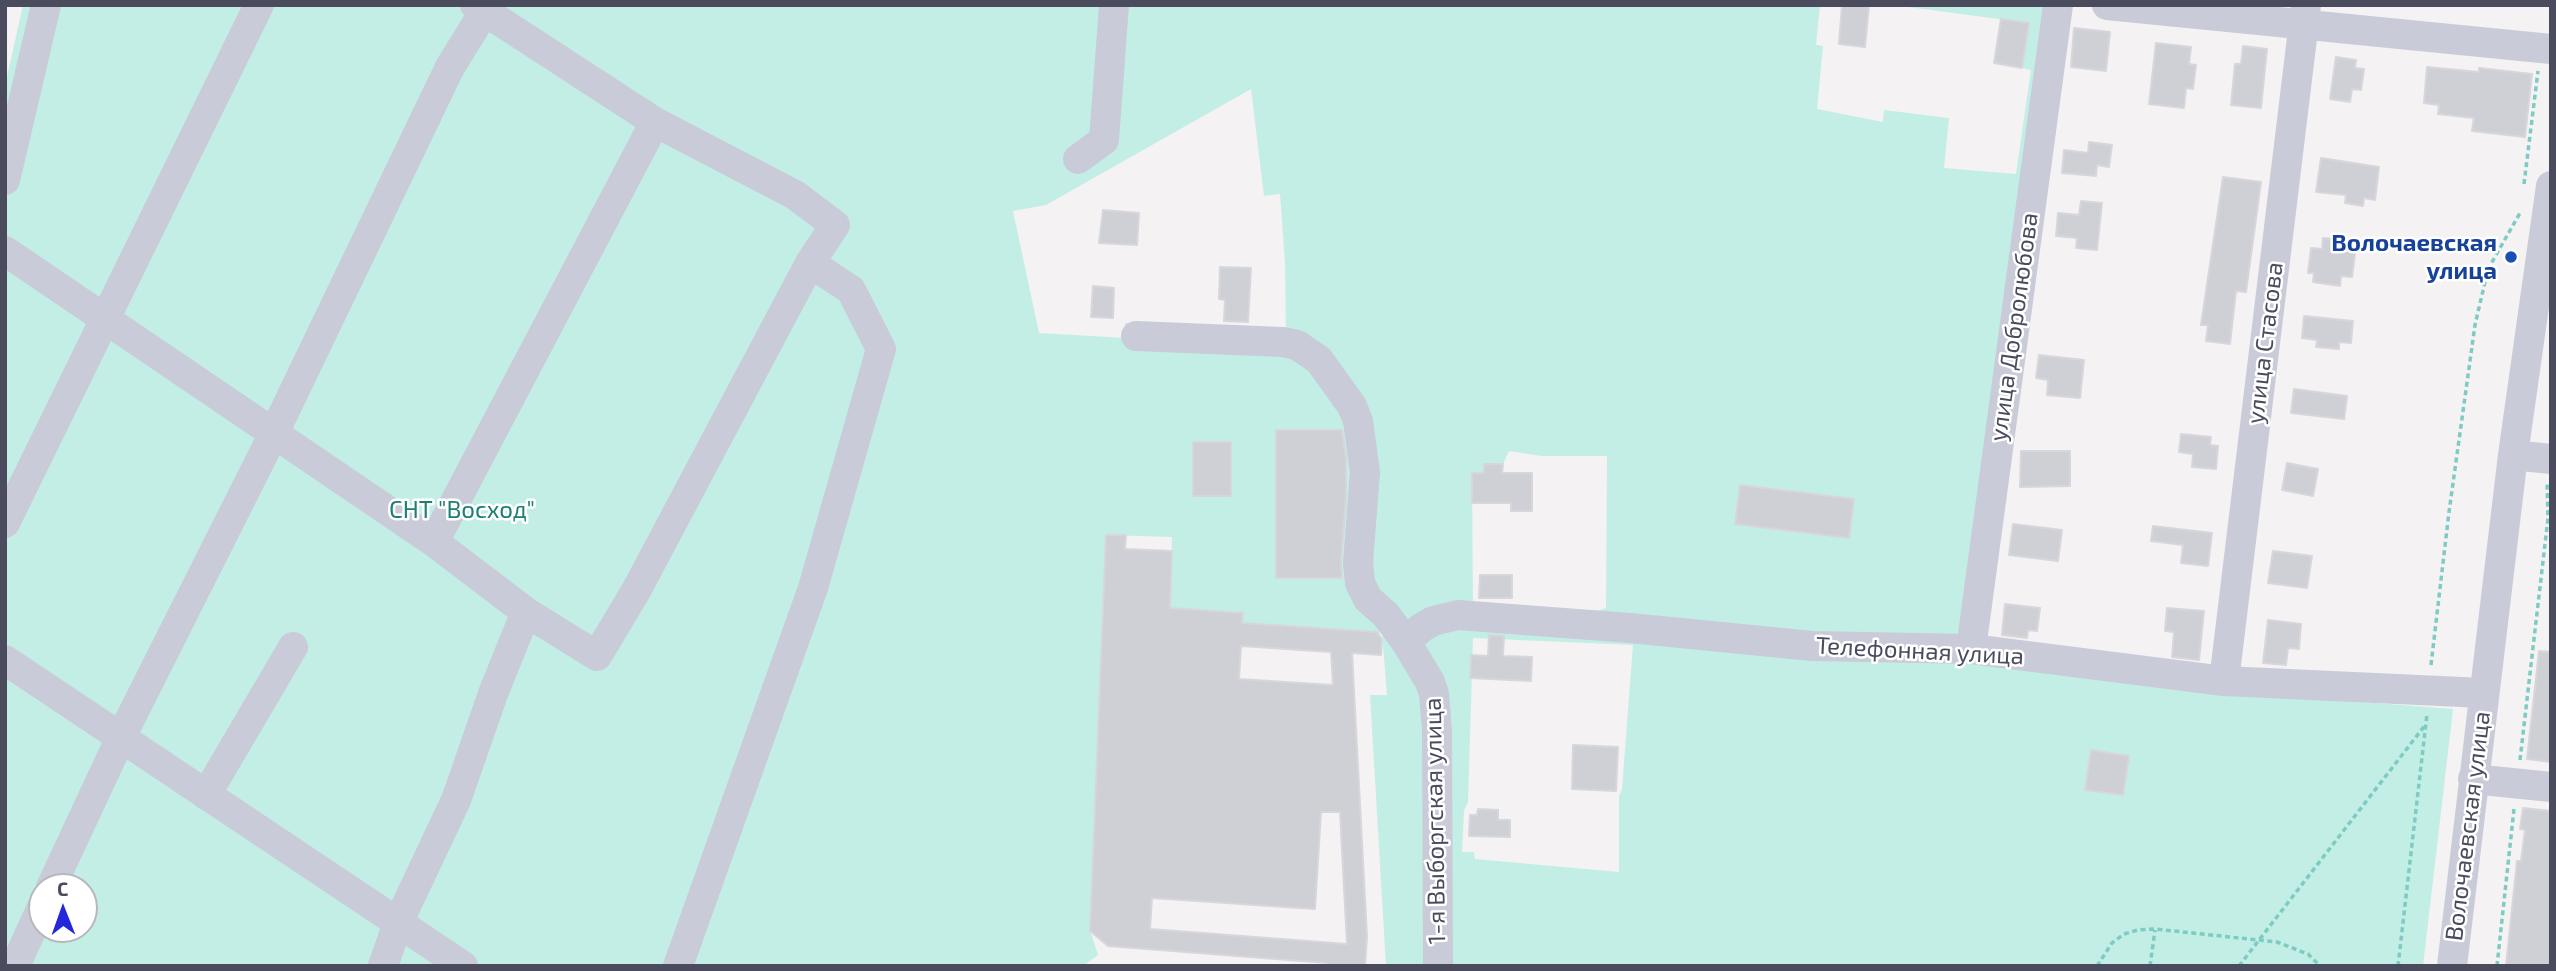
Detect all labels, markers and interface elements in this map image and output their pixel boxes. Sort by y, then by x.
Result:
street label: улица Добролюбова [1984,211,2044,443]
place label: Волочаевская улица [2331,229,2497,285]
marker: Волочаевская улица [2503,249,2519,265]
street label: улица Стасова [2241,260,2289,426]
park label: СНТ "Восход" [389,496,535,524]
street label: Телефонная улица [1815,631,2025,671]
street label: 1-я Выборгская улица [1418,697,1452,945]
street label: Волочаевская улица [2440,710,2496,942]
north arrow [28,873,98,943]
text: С [57,877,68,900]

